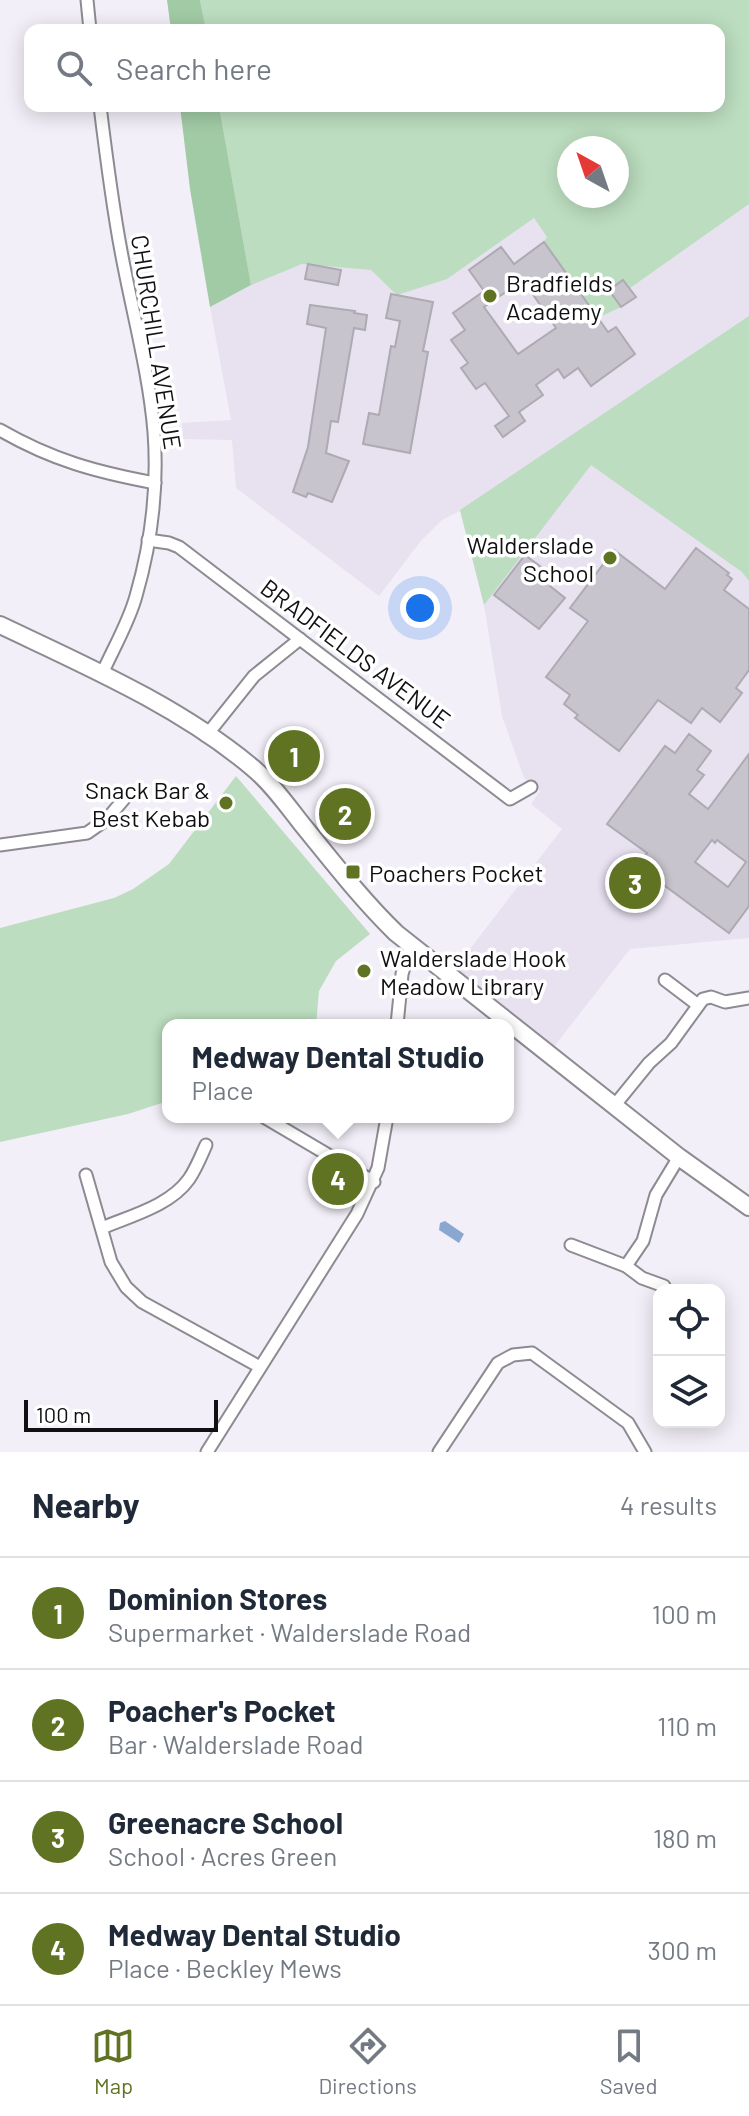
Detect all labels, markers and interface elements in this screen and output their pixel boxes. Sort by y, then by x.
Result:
search box [24,24,725,112]
icon: search [52,46,96,90]
text: Search here [116,50,272,86]
north arrow [557,136,629,208]
street label: CHURCHILL AVENUE [126,233,188,451]
place label: Bradfields Academy [506,268,613,325]
marker: Bradfields Academy [481,287,499,305]
place label: Walderslade School [467,530,594,587]
marker: Walderslade School [601,549,619,567]
street label: BRADFIELDS AVENUE [256,572,456,734]
your location [400,588,440,628]
pin: 1 [268,726,320,786]
place label: Snack Bar & Best Kebab [85,775,210,832]
pin: 2 [319,784,371,844]
marker: Snack Bar & Best Kebab [217,794,235,812]
pin: 3 [609,853,661,913]
place label: Poachers Pocket [369,858,543,887]
marker: Poachers Pocket [344,863,362,881]
place label: Walderslade Hook Meadow Library [380,943,566,1000]
marker: Walderslade Hook Meadow Library [355,962,373,980]
popup [162,1019,514,1123]
text: Medway Dental Studio [192,1038,484,1074]
text: Place [192,1074,254,1105]
pin: 4 [312,1149,364,1209]
map controls [653,1284,725,1428]
button: locate [653,1284,725,1356]
button: layers [653,1356,725,1428]
scale bar [24,1396,218,1432]
text: 100 m [36,1401,91,1427]
text: Nearby [32,1484,140,1525]
text: 4 results [620,1489,717,1520]
text: Dominion Stores [108,1580,327,1616]
text: 1 [53,1598,63,1629]
text: 100 m [652,1598,717,1629]
text: Supermarket · Walderslade Road [108,1616,471,1647]
text: Poacher's Pocket [108,1692,336,1728]
text: 2 [51,1710,65,1741]
text: 110 m [657,1710,717,1741]
text: Bar · Walderslade Road [108,1728,364,1759]
text: Greenacre School [108,1804,343,1840]
text: 3 [51,1822,65,1853]
text: 180 m [653,1822,717,1853]
text: School · Acres Green [108,1840,337,1871]
text: Medway Dental Studio [108,1916,401,1952]
text: 4 [50,1934,66,1965]
text: 300 m [648,1934,717,1965]
text: Place · Beckley Mews [108,1952,342,1983]
tab: Map [91,2024,135,2098]
tab: Directions [318,2024,417,2098]
tab: Saved [600,2024,657,2098]

